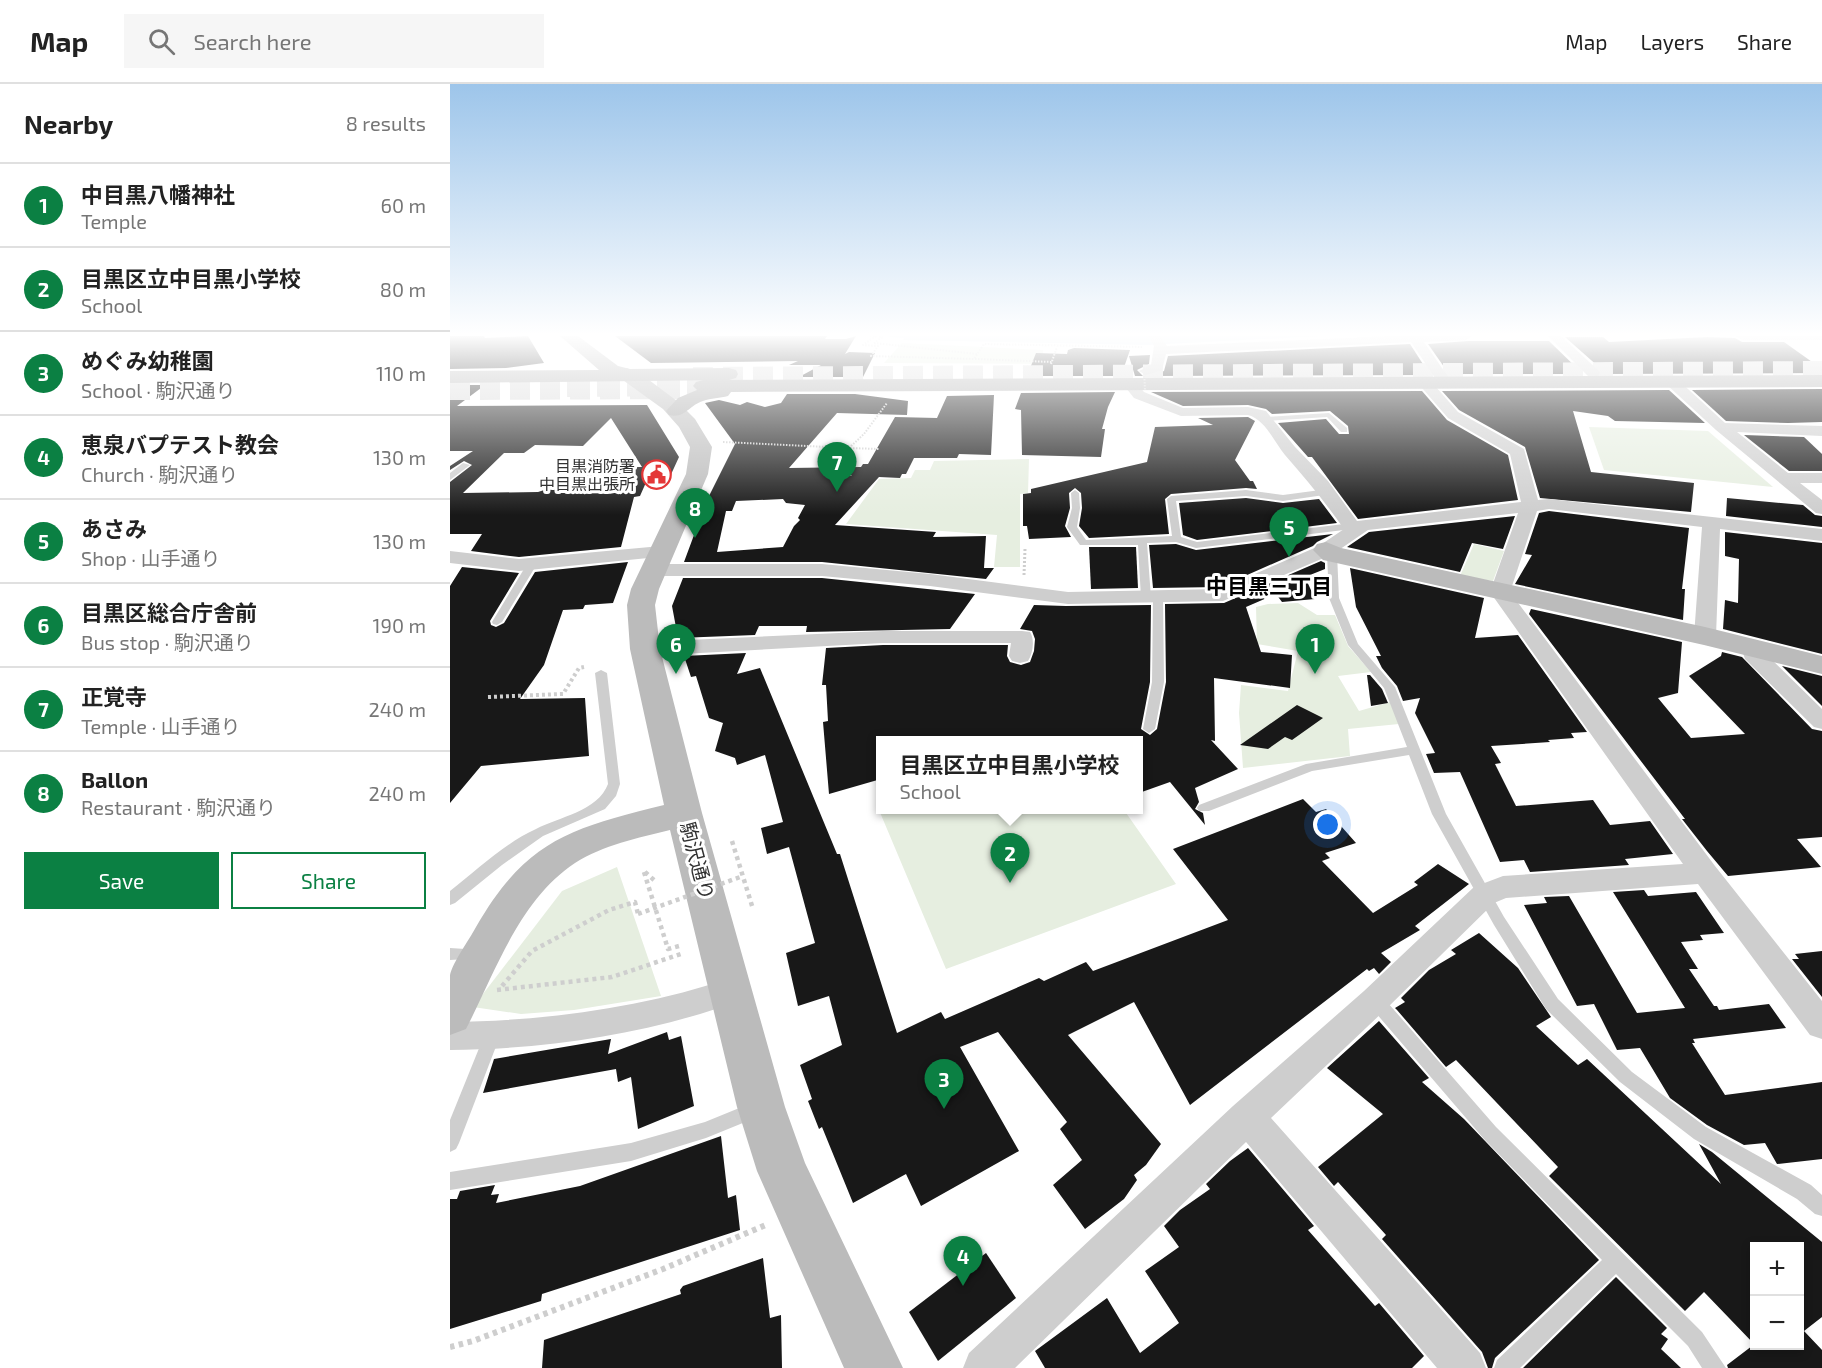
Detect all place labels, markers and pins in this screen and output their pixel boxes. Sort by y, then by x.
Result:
pin: 7 [818,442,856,492]
place label: 目黒消防署 中目黒出張所 [539,456,635,493]
public building icon: 目黒消防署 中目黒出張所 [640,459,672,491]
pin: 8 [676,488,714,538]
pin: 5 [1270,508,1308,557]
pin: 6 [656,624,696,674]
pin: 1 [1296,624,1334,674]
pin: 2 [990,834,1030,883]
pin: 3 [924,1060,964,1109]
pin: 4 [944,1236,982,1286]

